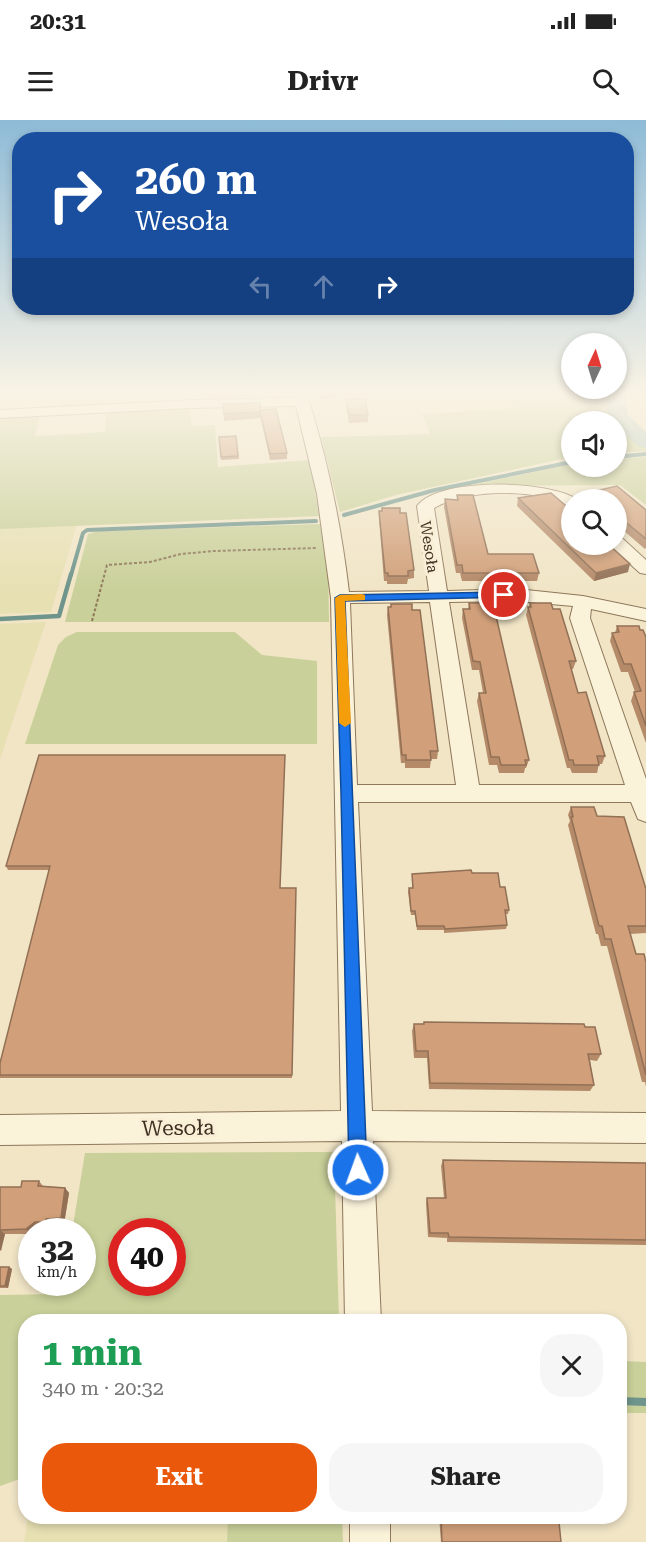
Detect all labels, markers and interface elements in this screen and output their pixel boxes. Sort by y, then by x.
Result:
text: 20:31 [30,9,86,34]
icon: menu [24,65,57,98]
text: Drivr [287,65,359,97]
icon: search [589,65,622,98]
text: 260 m [135,155,257,204]
icon: right [36,156,114,234]
text: Wesoła [135,205,229,237]
icon: left [244,270,277,303]
icon: ahead [307,270,340,303]
icon: right [370,270,403,303]
north arrow [561,333,627,399]
map controls [561,333,627,555]
button: sound [561,411,627,477]
button: search [561,489,627,555]
street label: Wesoła [416,520,442,574]
pin [478,569,529,620]
icon: arrive [487,578,520,611]
street label: Wesoła [141,1115,215,1141]
position arrow [326,1138,390,1202]
speed limit sign: 40 [108,1218,186,1296]
text: 32 [40,1232,74,1267]
text: km/h [37,1263,77,1281]
text: 1 min [42,1332,142,1374]
button: close [540,1334,603,1397]
text: 340 m · 20:32 [42,1376,164,1400]
button: Exit [42,1443,317,1512]
button: Share [329,1443,603,1512]

